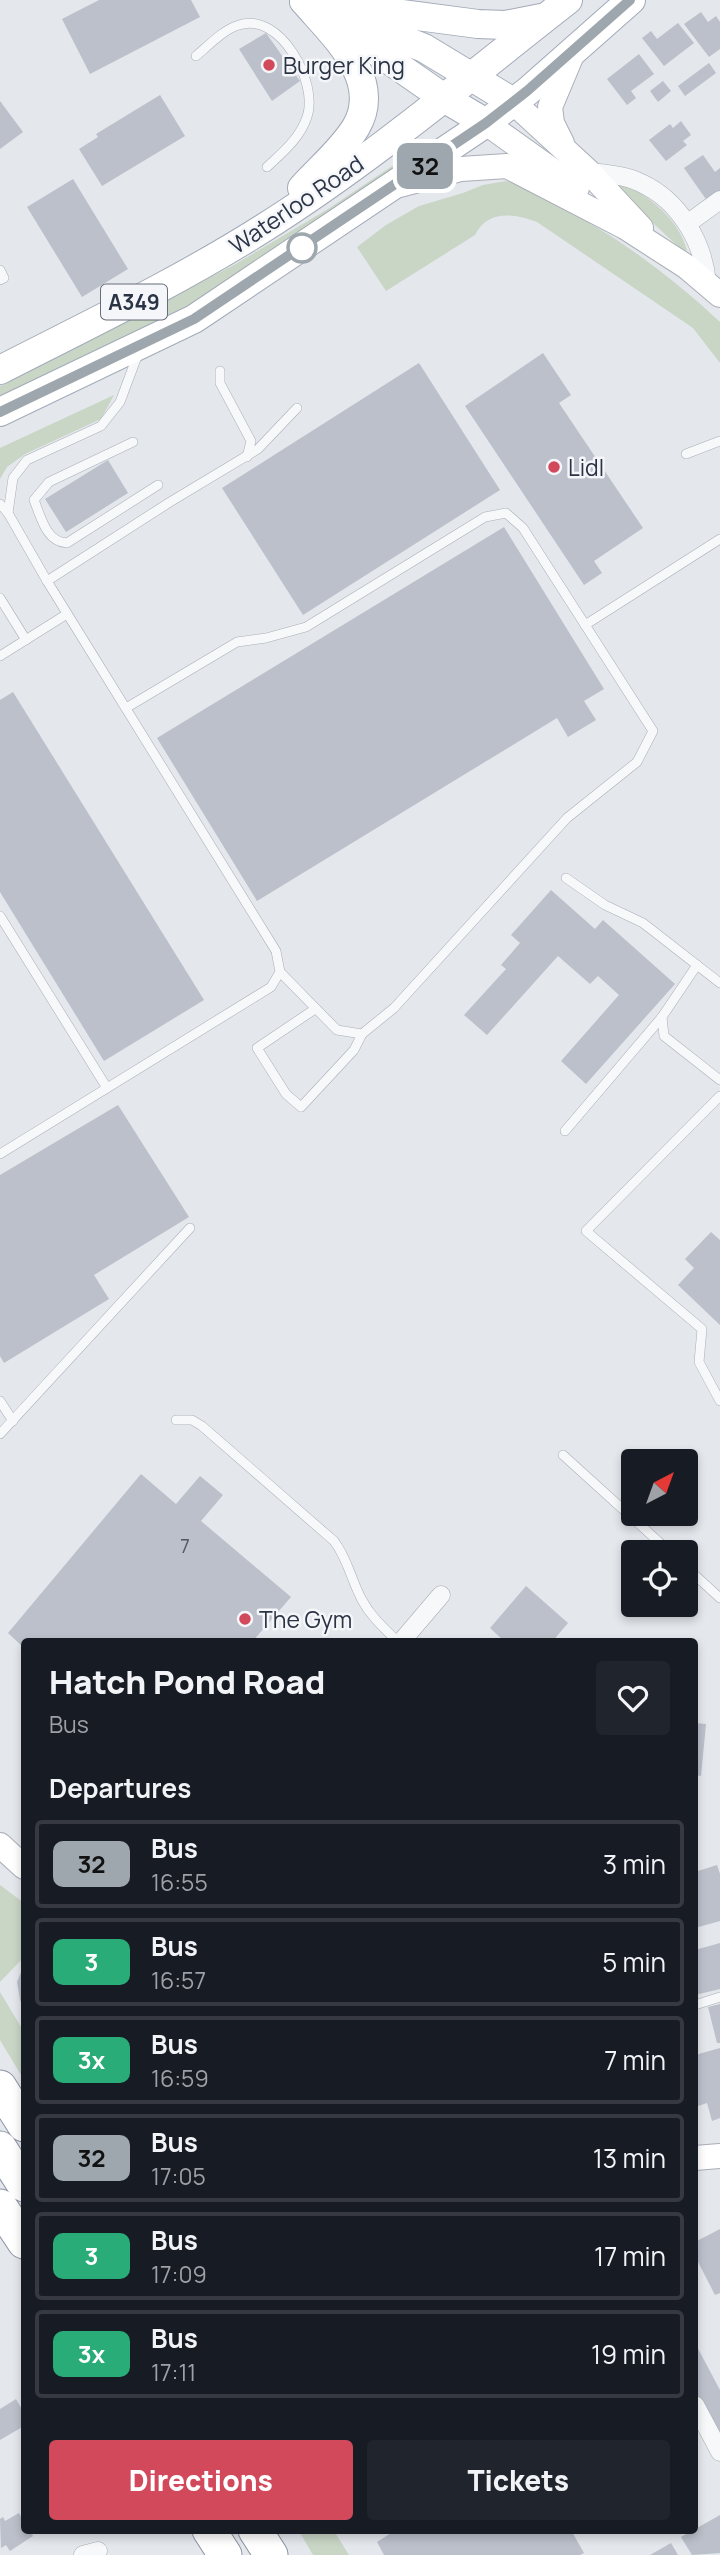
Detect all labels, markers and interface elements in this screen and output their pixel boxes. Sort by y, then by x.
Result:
place label: Burger King [283,49,405,81]
marker: Burger King [261,57,277,73]
line badge: 32 [394,143,457,189]
street label: Waterloo Road [223,147,369,261]
text: 32 [411,149,439,182]
unlabelled marker [287,233,317,263]
road number: A349 [101,284,167,320]
place label: Lidl [568,451,604,483]
marker: Lidl [546,459,562,475]
north arrow [621,1449,698,1526]
map controls [621,1449,698,1617]
house number: 7 [180,1533,190,1559]
button: locate [621,1540,698,1617]
place label: The Gym [259,1603,352,1635]
marker: The Gym [237,1611,253,1627]
text: Hatch Pond Road [49,1659,325,1704]
button: heart [596,1661,670,1735]
text: Bus [49,1708,89,1740]
text: Departures [49,1770,191,1806]
text: Bus [151,1830,198,1866]
text: 3 min [603,1846,666,1882]
text: 32 [77,1847,106,1880]
text: 16:55 [151,1866,208,1898]
text: Bus [151,1928,198,1964]
text: 5 min [602,1944,666,1980]
text: 3 [85,1945,98,1978]
text: 16:57 [151,1964,206,1996]
text: Bus [151,2026,198,2062]
text: 7 min [604,2042,666,2078]
text: 3x [78,2043,105,2076]
text: 16:59 [151,2062,209,2094]
text: Bus [151,2124,198,2160]
text: 13 min [593,2140,666,2176]
text: 32 [77,2141,106,2174]
text: 17:05 [151,2160,206,2192]
text: Bus [151,2222,198,2258]
text: 17 min [594,2238,666,2274]
text: 3 [85,2239,98,2272]
text: 17:09 [151,2258,207,2290]
text: Bus [151,2320,198,2356]
text: 19 min [591,2336,666,2372]
text: 3x [78,2337,105,2370]
text: 17:11 [151,2356,196,2388]
button: Directions [49,2440,353,2520]
button: Tickets [367,2440,670,2520]

